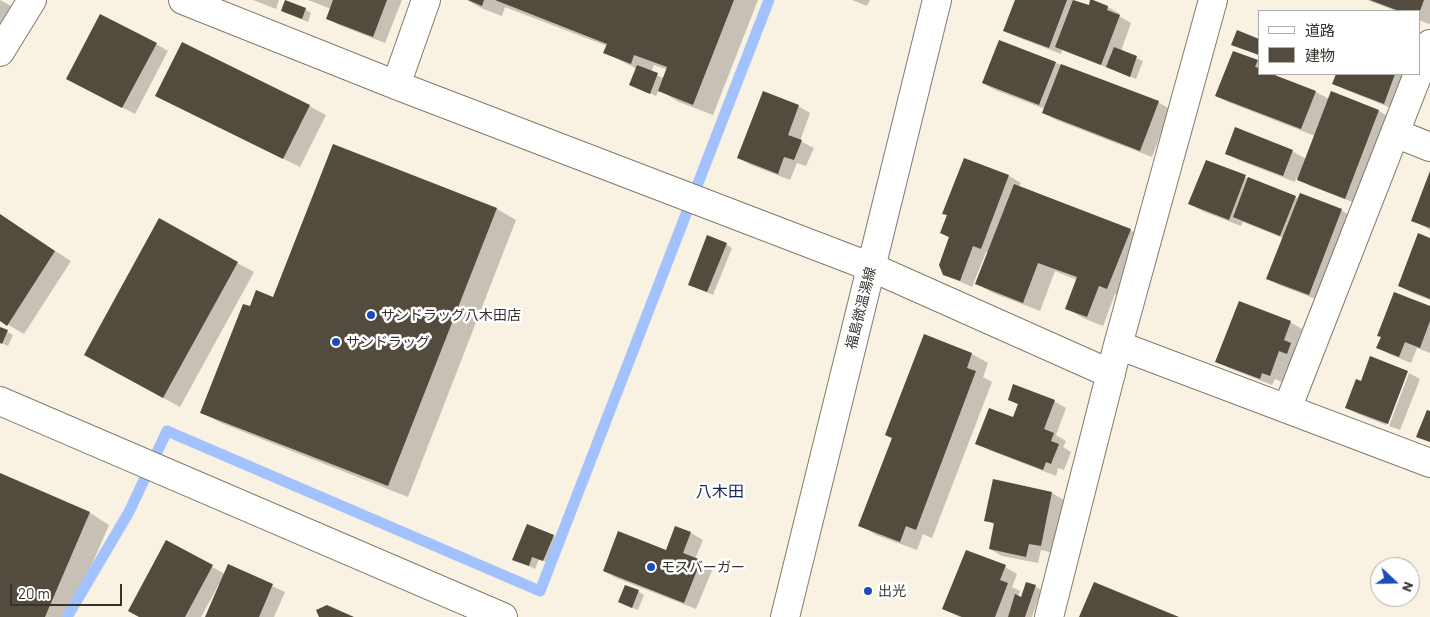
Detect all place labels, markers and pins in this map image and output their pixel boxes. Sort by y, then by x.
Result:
place label: サンドラッグ八木田店 [381,307,521,323]
marker: サンドラッグ八木田店 [365,309,377,321]
place label: サンドラッグ [346,334,430,350]
marker: サンドラッグ [330,336,342,348]
place label: モスバーガー [661,559,745,575]
marker: モスバーガー [645,561,657,573]
place label: 出光 [878,583,906,599]
marker: 出光 [862,585,874,597]

